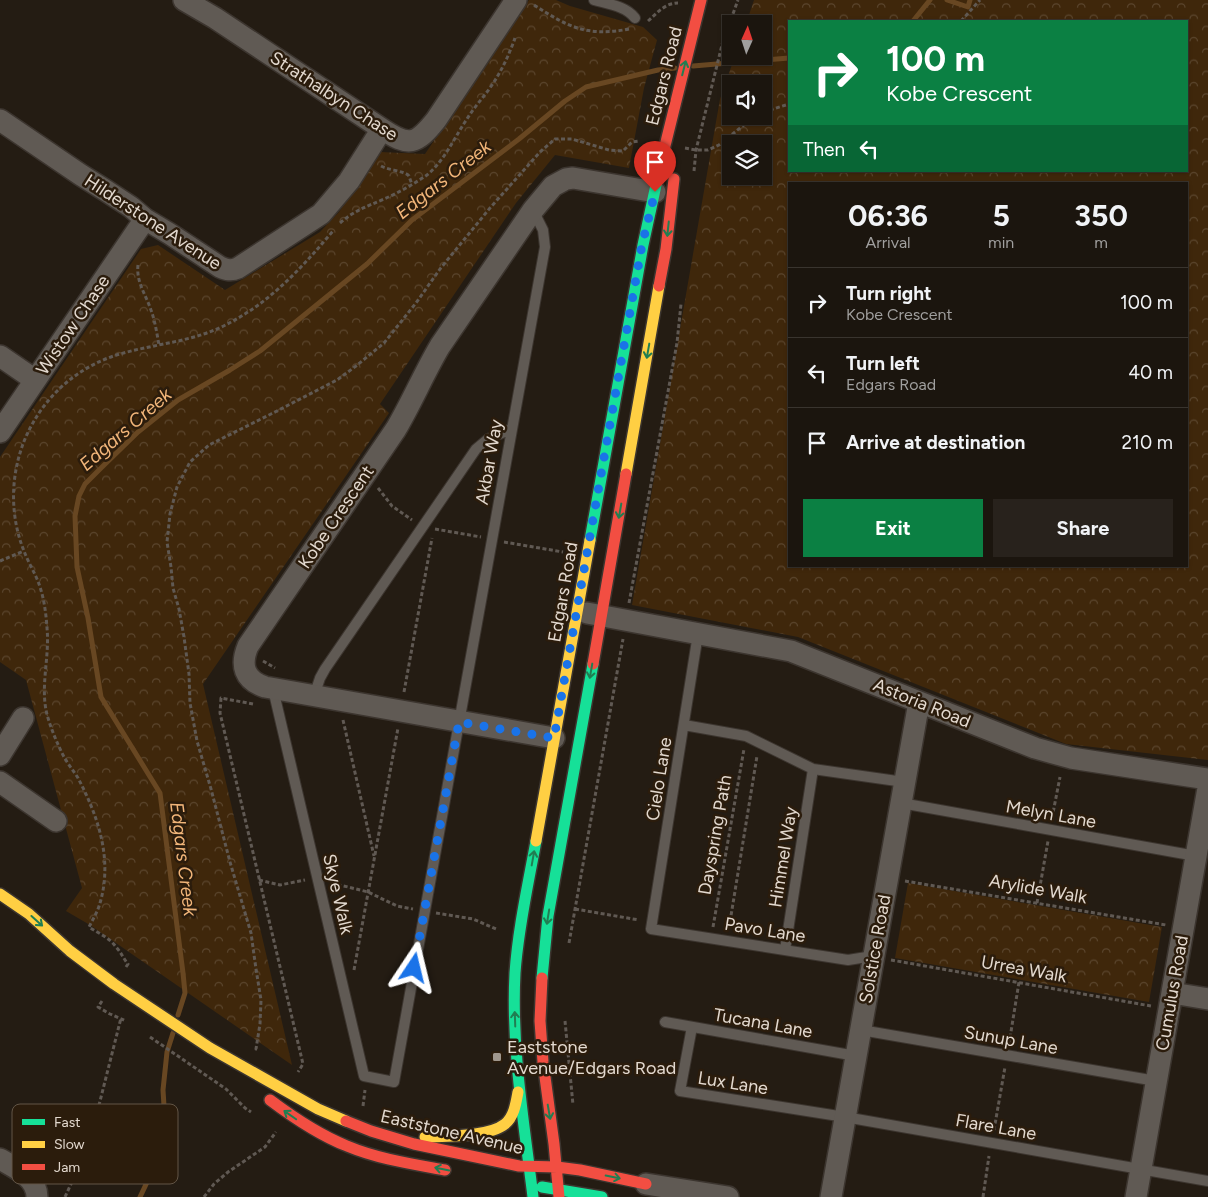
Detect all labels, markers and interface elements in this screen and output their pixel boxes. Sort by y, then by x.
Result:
north arrow [722,15,772,65]
map controls [722,15,772,185]
street label: Edgars Road [641,24,687,128]
text: 100 m [886,38,985,80]
icon: right [803,40,868,105]
street label: Strathalbyn Chase [266,47,402,146]
one-way arrow [680,60,689,76]
button: sound [722,75,772,125]
text: Kobe Crescent [886,80,1032,107]
water label: Edgars Creek [391,134,496,224]
button: layers [722,135,772,185]
icon: left [855,135,883,163]
text: Then [803,138,845,161]
pin [634,141,676,192]
icon: arrive [641,148,669,176]
street label: Hilderstone Avenue [80,170,226,275]
text: 06:36 [848,197,928,234]
text: 5 [992,197,1010,234]
text: 350 [1074,197,1128,234]
one-way arrow [663,221,673,237]
text: Arrival [865,233,911,252]
text: min [988,233,1014,252]
text: m [1094,233,1108,252]
street label: Wistow Chase [32,271,115,379]
text: Turn right [846,282,932,305]
icon: right [803,289,831,317]
text: 100 m [1120,291,1173,314]
text: Kobe Crescent [846,305,952,324]
one-way arrow [642,343,652,359]
text: Turn left [846,352,920,375]
icon: left [803,359,831,387]
text: 40 m [1128,361,1173,384]
text: Edgars Road [846,375,936,394]
water label: Edgars Creek [74,382,177,476]
street label: Akbar Way [471,417,507,506]
icon: arrive [803,429,831,457]
text: Arrive at destination [846,431,1025,454]
text: 210 m [1121,431,1173,454]
street label: Kobe Crescent [293,461,379,573]
button: Exit [803,499,983,557]
button: Share [993,499,1173,557]
one-way arrow [614,503,624,519]
street label: Edgars Road [543,540,583,644]
one-way arrow [586,663,596,679]
street label: Astoria Road [870,673,974,733]
street label: Cielo Lane [642,736,676,822]
street label: Dayspring Path [694,773,736,897]
street label: Melyn Lane [1004,795,1098,833]
water label: Edgars Creek [165,801,202,918]
street label: Himmel Way [764,805,802,909]
one-way arrow [528,851,538,867]
street label: Skye Walk [318,852,358,937]
street label: Arylide Walk [987,870,1089,908]
street label: Solstice Road [855,893,895,1005]
one-way arrow [543,909,553,925]
street label: Pavo Lane [723,913,807,947]
one-way arrow [30,915,43,927]
street label: Cumulus Road [1151,934,1193,1052]
position arrow [387,941,439,993]
street label: Urrea Walk [979,951,1069,987]
street label: Tucana Lane [712,1003,814,1043]
one-way arrow [511,1012,520,1028]
street label: Sunup Lane [962,1021,1060,1059]
place label: Eaststone Avenue/Edgars Road [507,1036,676,1079]
marker: Eaststone Avenue/Edgars Road [491,1051,503,1063]
street label: Lux Lane [696,1067,770,1099]
one-way arrow [545,1103,555,1119]
legend [12,1104,178,1184]
street label: Eaststone Avenue [378,1105,526,1159]
street label: Flare Lane [954,1109,1038,1145]
one-way arrow [283,1110,297,1120]
text: Fast [54,1114,80,1131]
text: Slow [54,1136,85,1153]
text: Jam [54,1159,80,1176]
one-way arrow [434,1164,450,1174]
one-way arrow [605,1172,621,1182]

